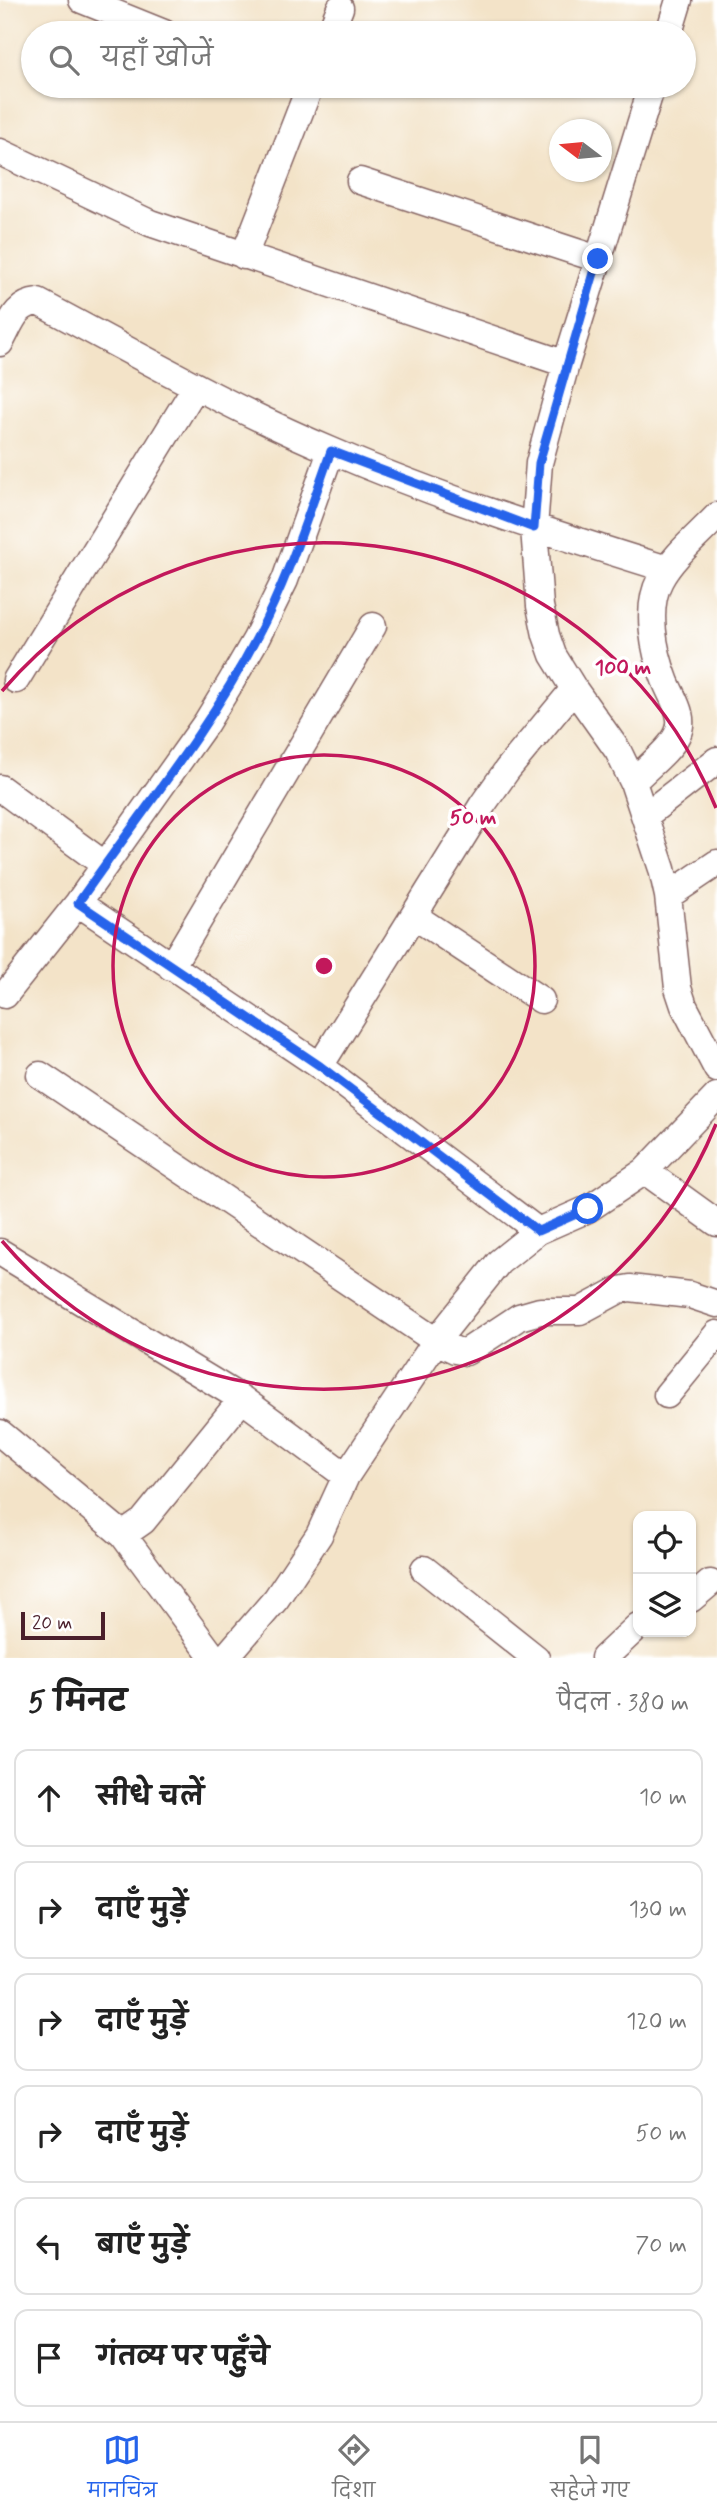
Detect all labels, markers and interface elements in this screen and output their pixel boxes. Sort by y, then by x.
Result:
search box [21,21,696,98]
icon: search [45,41,83,79]
text: यहाँ खोजें [101,42,213,76]
north arrow [549,119,612,182]
route end [582,243,613,274]
text: 100 m [595,654,651,682]
text: 50 m [450,804,497,832]
centre of rings [312,954,336,978]
route start [572,1193,603,1224]
map controls [633,1511,696,1637]
button: locate [633,1511,696,1574]
button: layers [633,1574,696,1637]
scale bar [21,1609,105,1641]
text: 20 m [32,1611,72,1636]
text: 5 मिनट [28,1683,127,1722]
text: पैदल · 380 m [557,1689,689,1719]
icon: ahead [30,1779,68,1817]
text: सीधे चलें [97,1781,204,1815]
text: 10 m [639,1783,687,1813]
icon: right [30,1891,68,1929]
text: दाएँ मुड़ें [97,1893,188,1927]
text: 130 m [629,1895,687,1925]
icon: right [30,2003,68,2041]
text: दाएँ मुड़ें [97,2005,188,2039]
text: 120 m [626,2007,687,2037]
icon: right [30,2115,68,2153]
text: दाएँ मुड़ें [97,2117,188,2151]
text: 50 m [636,2119,687,2149]
icon: left [30,2227,68,2265]
text: बाएँ मुड़ें [97,2229,189,2263]
text: 70 m [635,2231,687,2261]
icon: arrive [30,2339,68,2377]
text: गंतव्य पर पहुँचे [97,2341,269,2375]
tab: मानचित्र [88,2431,157,2511]
tab: दिशा [332,2431,375,2511]
tab: सहेजे गए [550,2431,629,2511]

